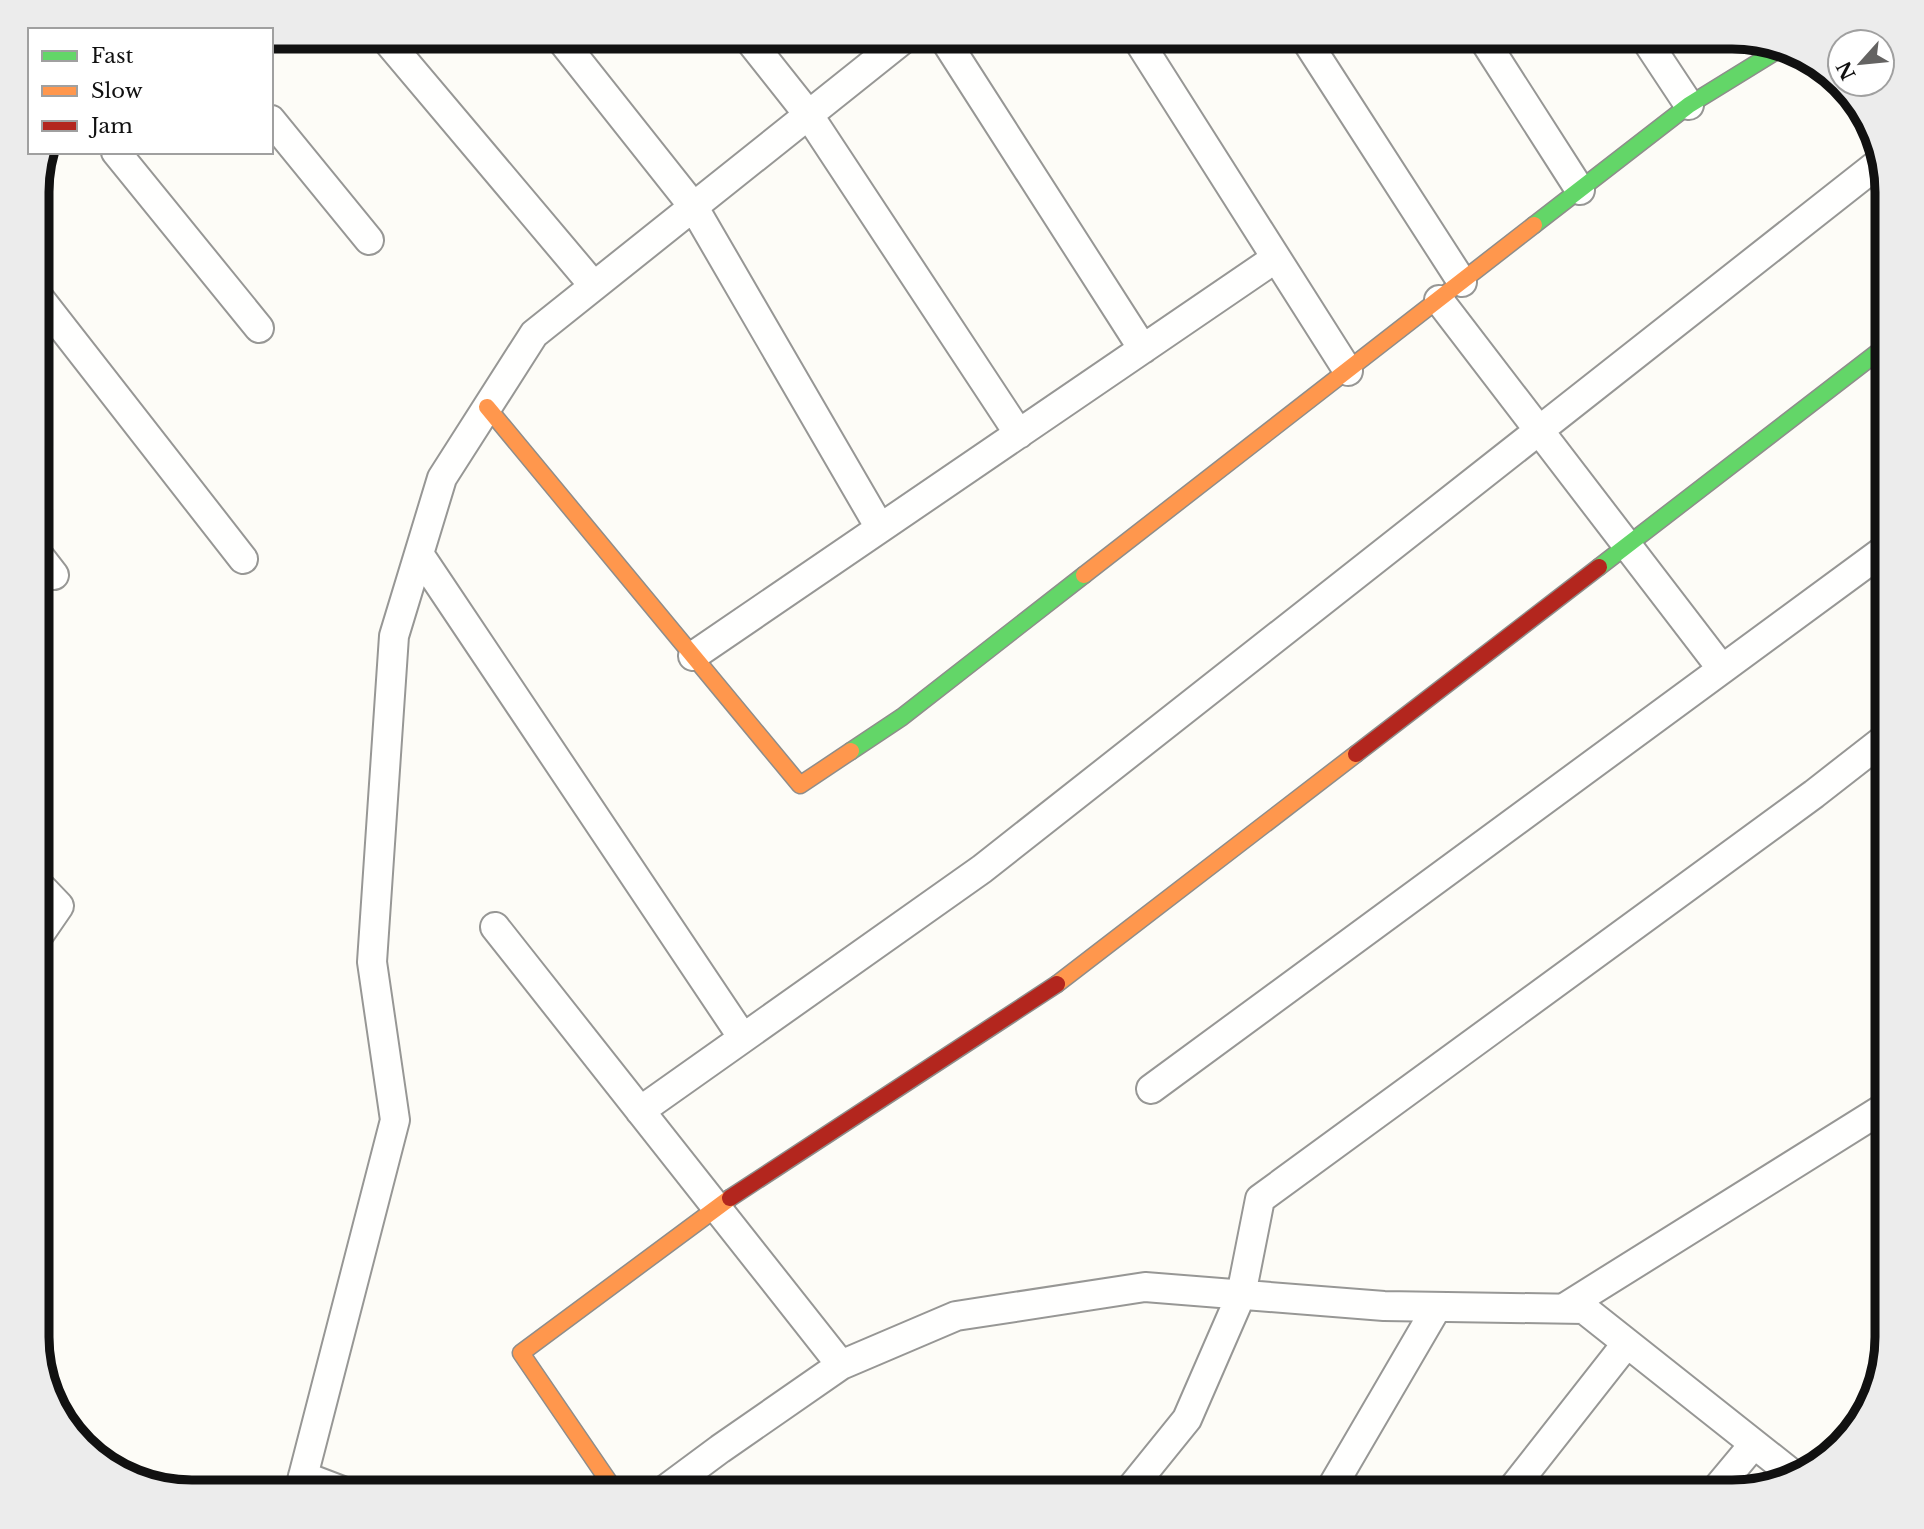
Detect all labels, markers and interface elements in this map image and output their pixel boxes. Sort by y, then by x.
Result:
legend [28,28,273,154]
north arrow [1826,28,1896,98]
text: Fast [91,43,133,69]
text: N [1832,57,1861,84]
text: Slow [91,78,143,104]
text: Jam [88,113,133,139]

